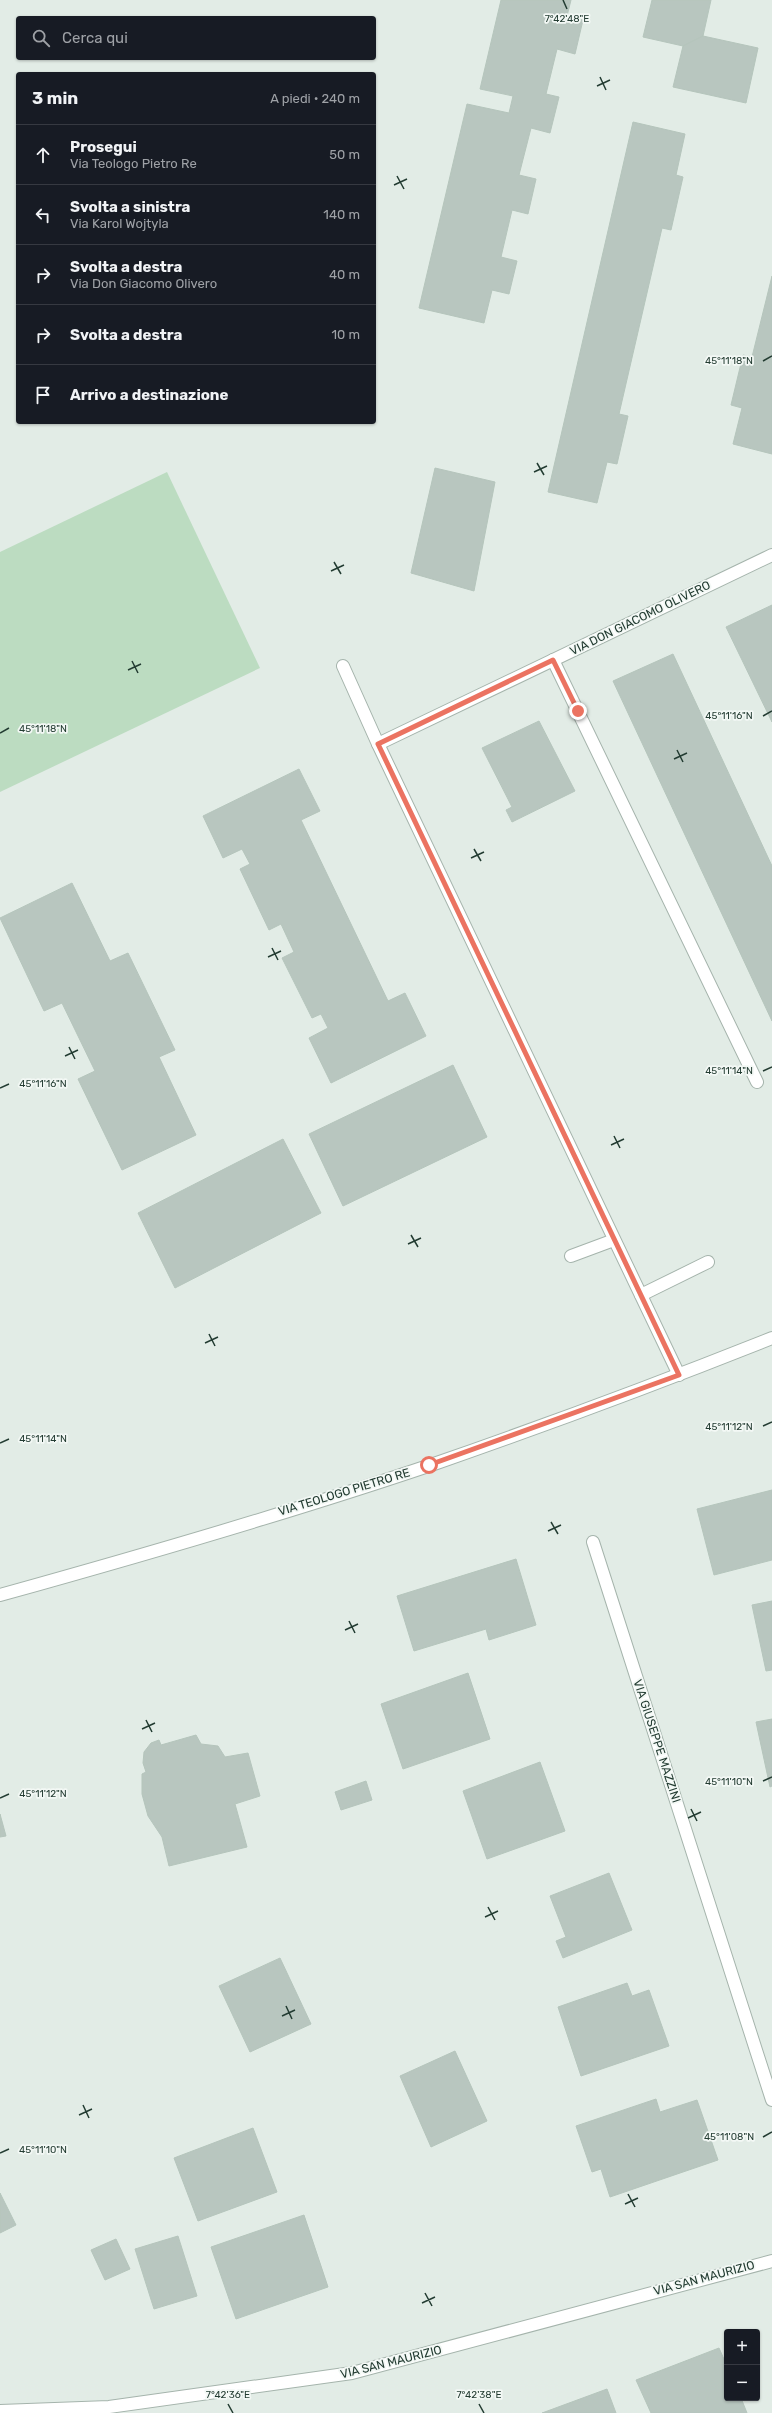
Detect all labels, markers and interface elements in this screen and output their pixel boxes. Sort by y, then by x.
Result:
text: 7°42'48"E [545,13,589,25]
search box [16,16,376,60]
icon: search [30,27,52,49]
text: Cerca qui [62,29,128,47]
text: 3 min [32,88,78,108]
text: A piedi · 240 m [270,91,360,106]
text: Prosegui [70,138,137,156]
icon: ahead [32,144,54,166]
text: 50 m [329,147,360,162]
text: Via Teologo Pietro Re [70,156,197,171]
text: Svolta a sinistra [70,198,190,216]
icon: left [32,204,54,226]
text: 140 m [323,207,360,222]
text: Via Karol Wojtyla [70,216,169,231]
text: Svolta a destra [70,258,182,276]
icon: right [32,264,54,286]
text: 40 m [329,267,360,282]
text: Via Don Giacomo Olivero [70,276,217,291]
icon: right [32,324,54,346]
text: Svolta a destra [70,326,182,344]
text: 10 m [331,327,360,342]
text: 45°11'18"N [705,355,753,367]
icon: arrive [32,384,54,406]
text: Arrivo a destinazione [70,386,228,404]
street label: VIA DON GIACOMO OLIVERO [567,578,713,658]
route end [569,702,587,720]
text: 45°11'16"N [705,710,753,722]
text: 45°11'18"N [19,723,67,735]
text: 45°11'14"N [705,1065,753,1077]
text: 45°11'16"N [19,1078,67,1090]
text: 45°11'12"N [705,1421,753,1433]
text: 45°11'14"N [19,1433,67,1445]
route start [420,1456,438,1474]
street label: VIA TEOLOGO PIETRO RE [276,1465,412,1519]
street label: VIA GIUSEPPE MAZZINI [630,1678,684,1804]
text: 45°11'10"N [705,1776,753,1788]
text: 45°11'12"N [19,1788,67,1800]
text: 45°11'08"N [704,2131,754,2143]
text: 45°11'10"N [19,2144,67,2156]
street label: VIA SAN MAURIZIO [652,2258,756,2298]
map controls [724,2329,760,2401]
button: + [724,2329,760,2365]
street label: VIA SAN MAURIZIO [339,2343,443,2381]
button: − [724,2365,760,2401]
text: 7°42'36"E [206,2389,250,2401]
text: 7°42'38"E [456,2389,502,2401]

